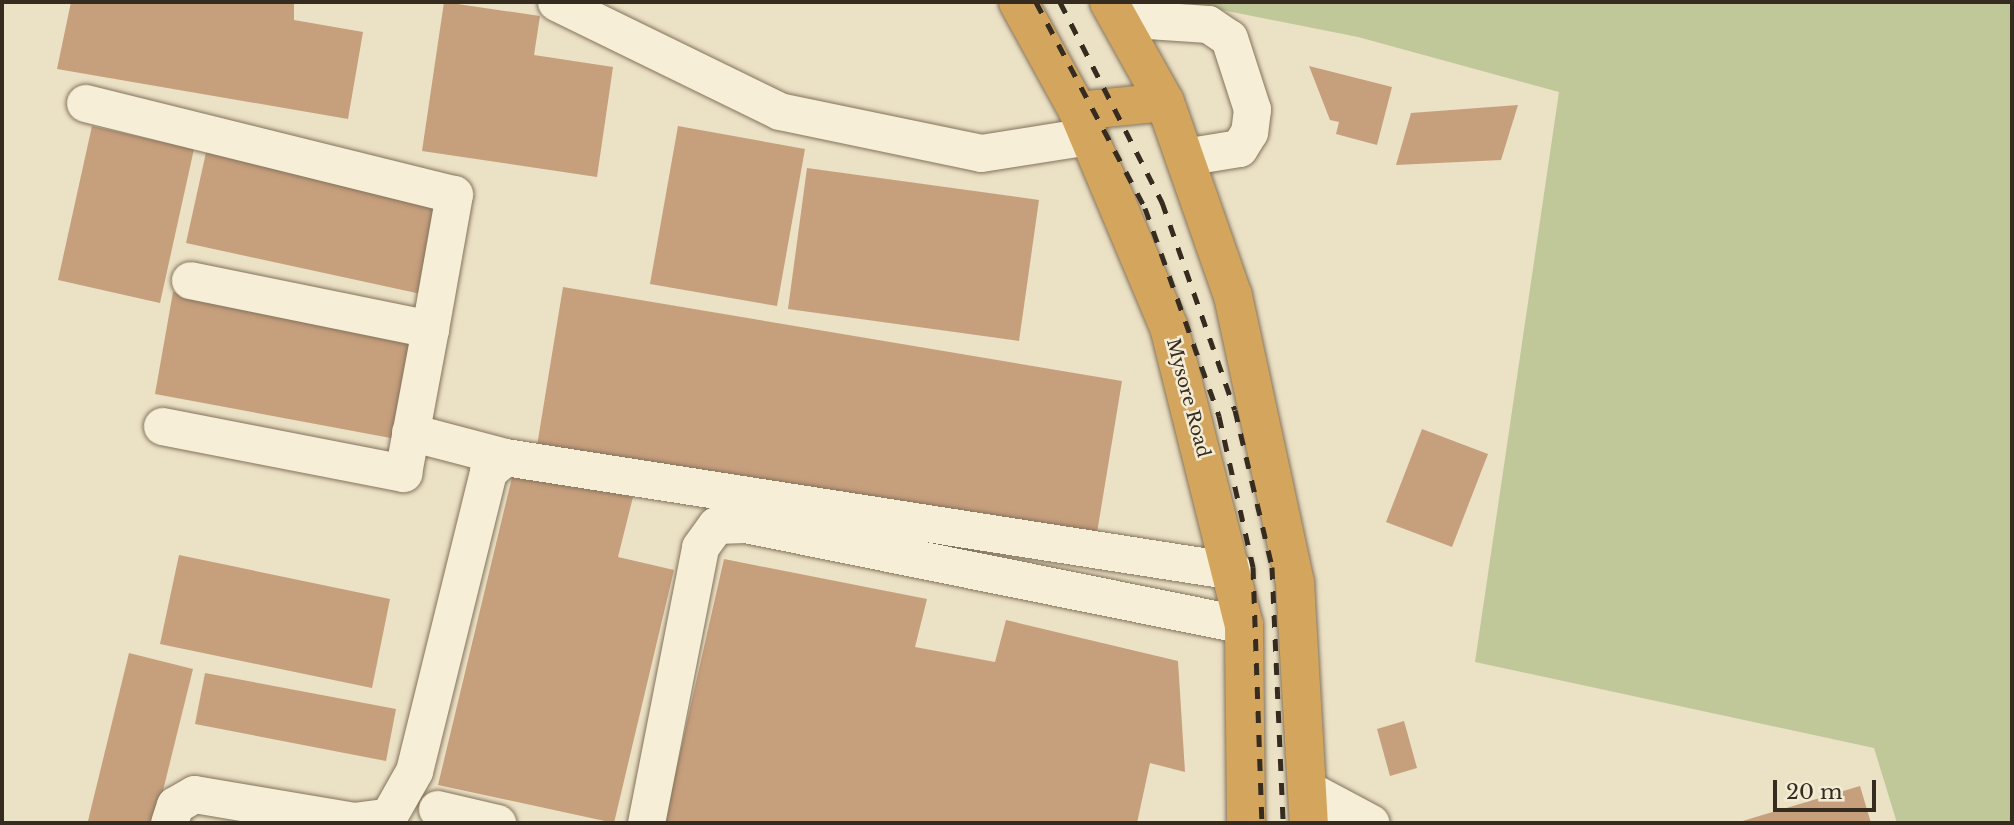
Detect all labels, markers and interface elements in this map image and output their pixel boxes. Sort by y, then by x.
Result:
street label: Mysore Road [1162,336,1214,460]
scale bar [1776,766,1879,810]
text: 20 m [1786,779,1843,805]

